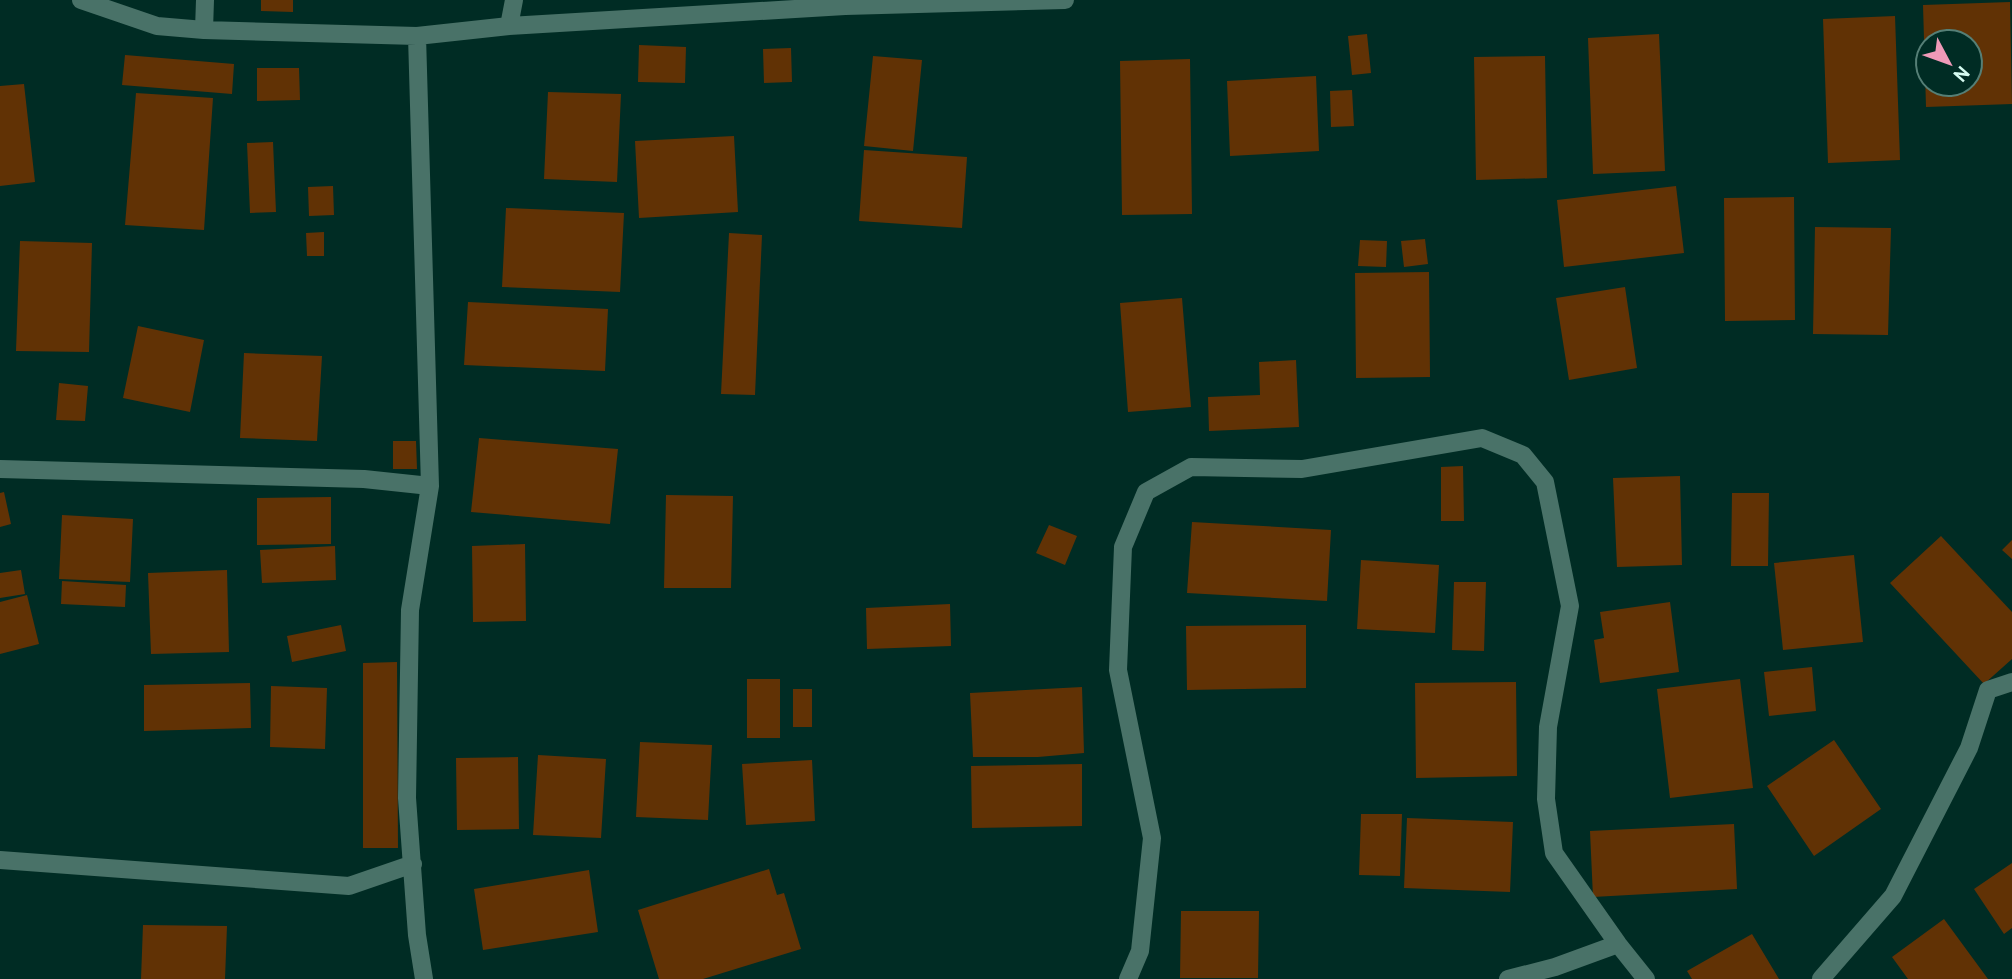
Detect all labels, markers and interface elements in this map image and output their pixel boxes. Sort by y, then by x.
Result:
north arrow [1914,28,1984,98]
text: N [1947,60,1974,86]

